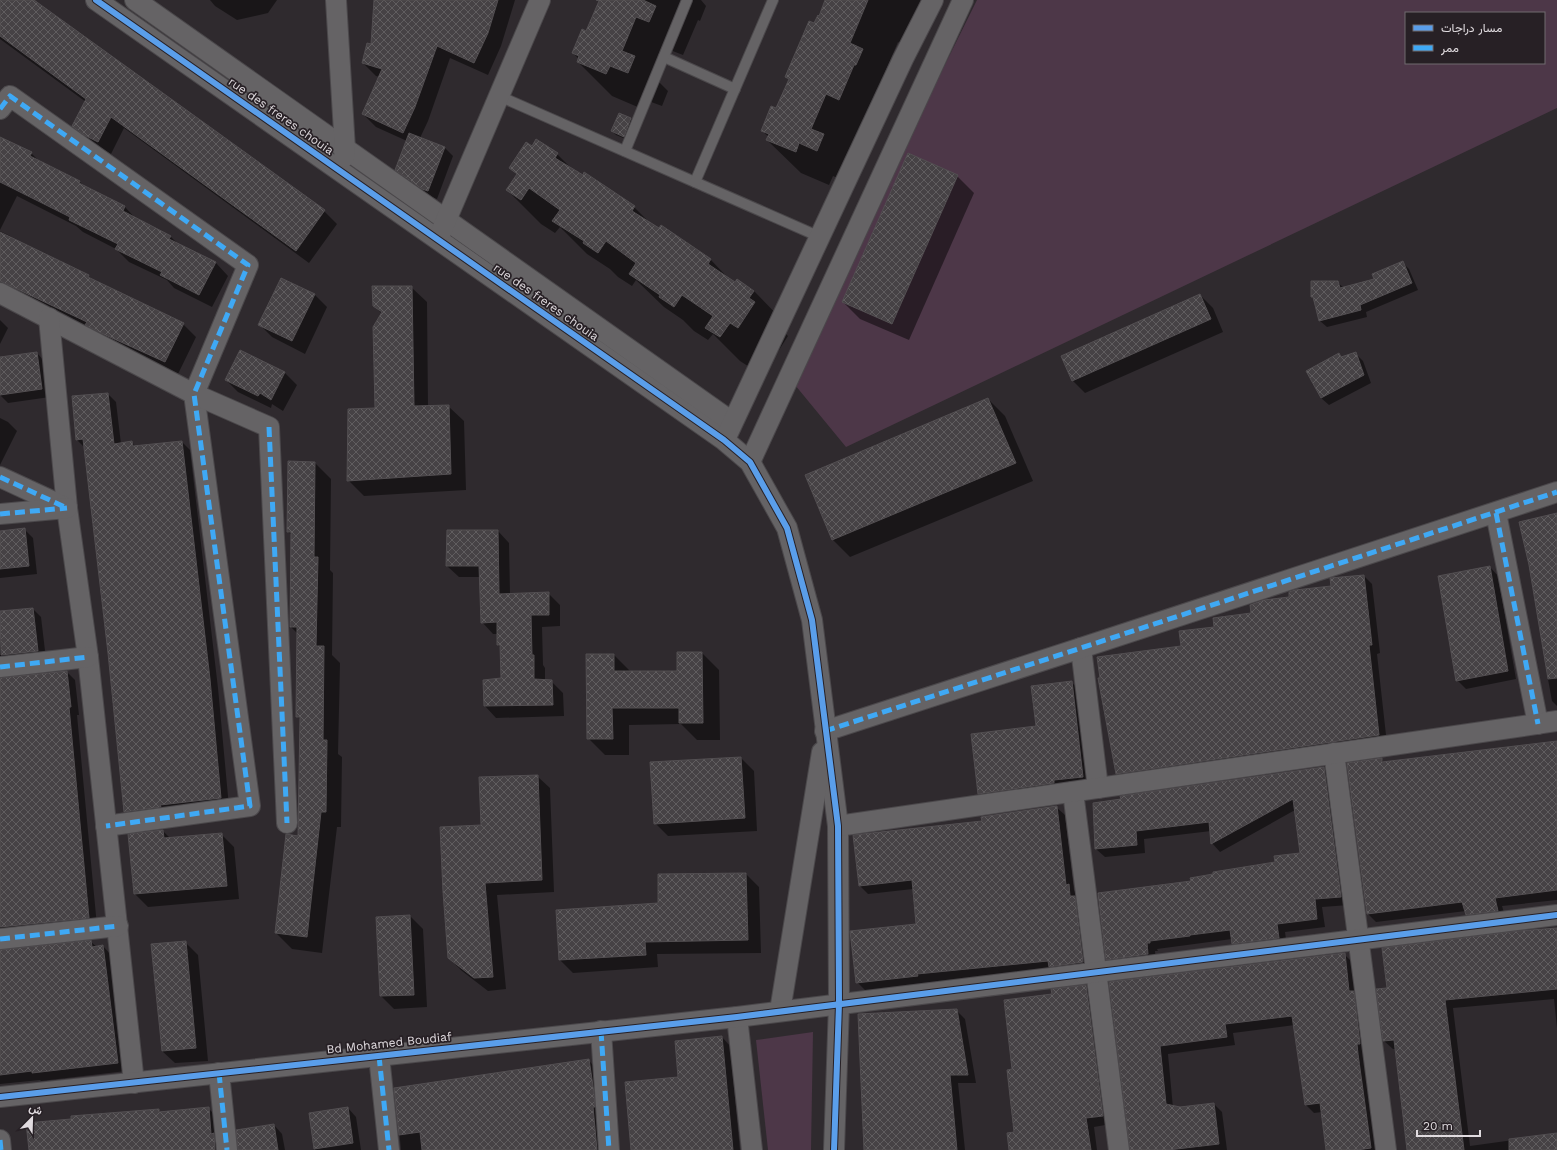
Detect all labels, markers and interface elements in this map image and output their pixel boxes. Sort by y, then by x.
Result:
legend [1405,12,1545,64]
text: مسار دراجات [1441,21,1502,36]
text: ممر [1440,41,1459,56]
street label: rue des freres chouia [226,74,336,158]
street label: rue des freres chouia [491,260,601,344]
street label: Bd Mohamed Boudiaf [326,1029,452,1057]
north arrow [12,1098,52,1138]
text: ش [27,1101,44,1118]
scale bar [1417,1112,1480,1138]
text: 20 m [1423,1119,1453,1133]

